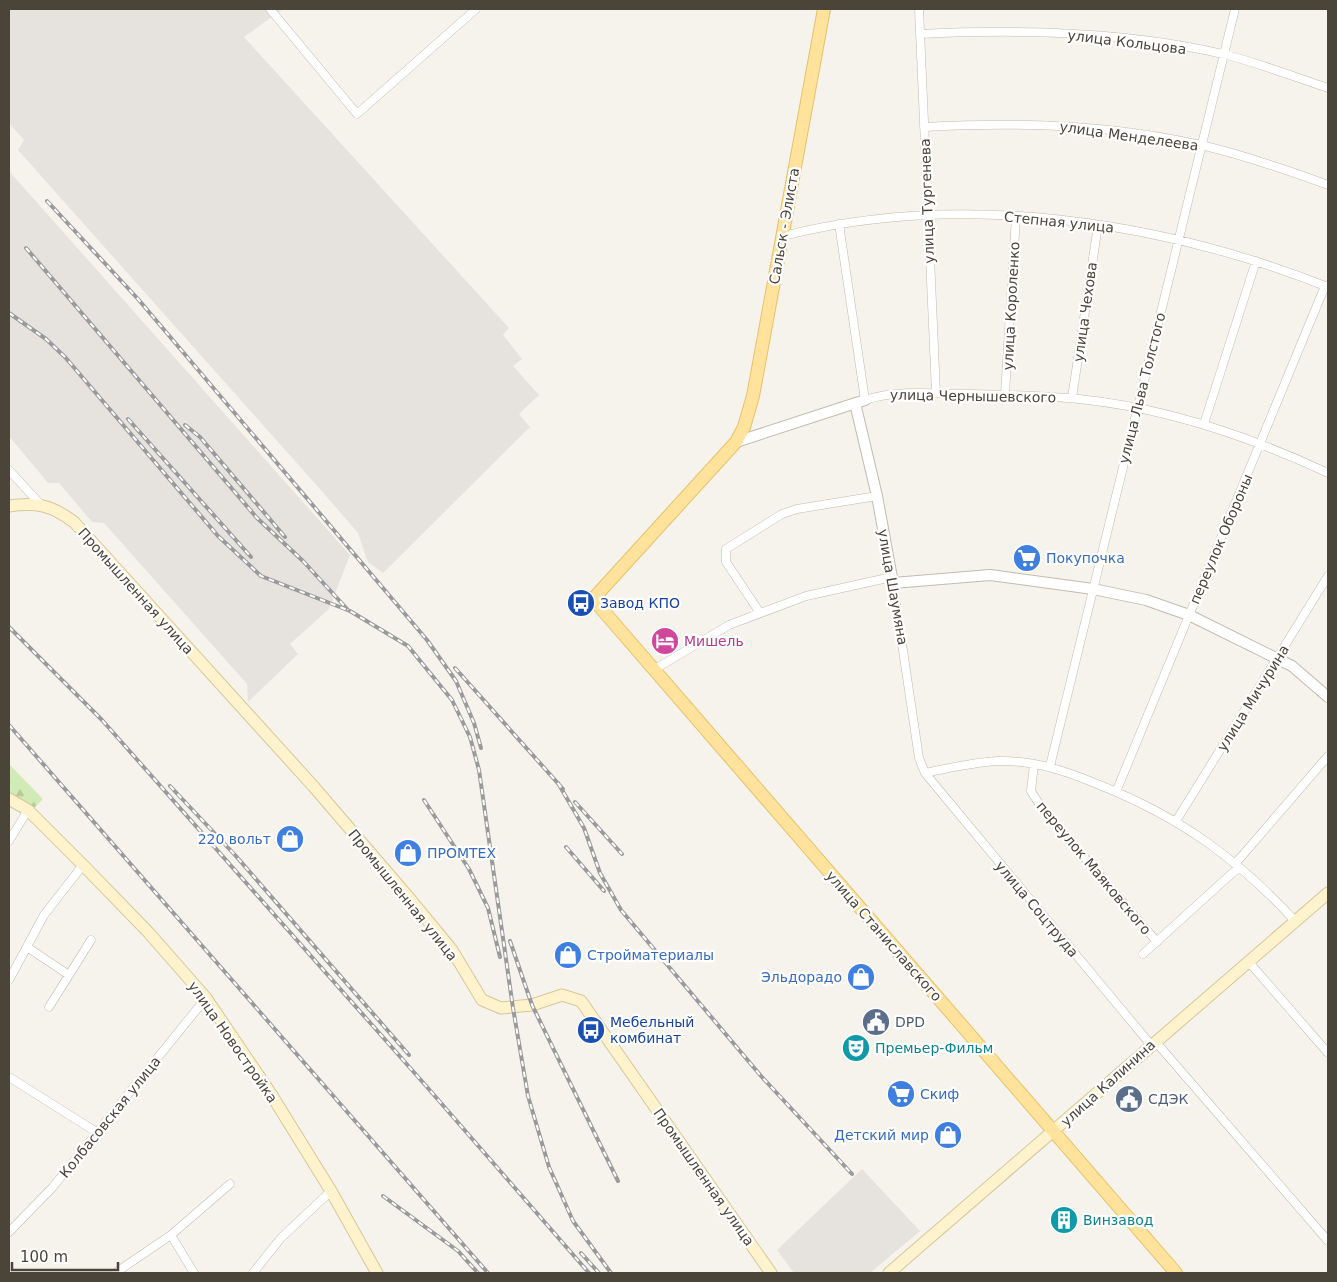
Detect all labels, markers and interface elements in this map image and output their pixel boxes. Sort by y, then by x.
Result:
street label: улица Кольцова [1067,27,1187,57]
street label: улица Менделеева [1059,118,1199,154]
street label: улица Тургенева [917,138,937,264]
street label: Сальск - Элиста [766,167,802,285]
street label: Степная улица [1003,208,1115,236]
street label: улица Короленко [1000,241,1022,371]
street label: улица Чехова [1070,261,1100,363]
street label: улица Льва Толстого [1115,311,1169,465]
street label: улица Чернышевского [890,387,1056,405]
street label: переулок Обороны [1186,472,1256,606]
street label: Промышленная улица [75,525,197,657]
street label: улица Шаумяна [875,528,911,646]
supermarket icon: Покупочка [1012,543,1042,573]
place label: Покупочка [1046,550,1125,566]
bus stop icon: Завод КПО [566,588,596,618]
place label: Завод КПО [600,595,680,611]
hotel icon: Мишель [650,626,680,656]
place label: Мишель [684,633,744,649]
street label: улица Мичурина [1214,642,1292,754]
street label: переулок Маяковского [1034,798,1154,938]
shop icon: 220 вольт [275,824,305,854]
street label: Промышленная улица [345,826,461,964]
place label: 220 вольт [198,831,271,847]
shop icon: ПРОМТЕХ [393,838,423,868]
place label: ПРОМТЕХ [427,845,496,861]
street label: улица Соцтруда [992,858,1082,960]
street label: улица Станиславского [823,867,945,1005]
shop icon: Стройматериалы [553,940,583,970]
place label: Стройматериалы [587,947,714,963]
shop icon: Эльдорадо [846,962,876,992]
place label: Эльдорадо [761,969,842,985]
street label: улица Новостройка [185,978,281,1106]
public building icon: DPD [861,1007,891,1037]
place label: Мебельный комбинат [610,1014,694,1046]
place label: DPD [895,1014,925,1030]
bus stop icon: Мебельный комбинат [576,1015,606,1045]
theatre icon: Премьер-Фильм [841,1033,871,1063]
street label: улица Калинина [1058,1036,1158,1130]
place label: Премьер-Фильм [875,1040,993,1056]
street label: Колбасовская улица [56,1053,164,1181]
supermarket icon: Скиф [886,1079,916,1109]
public building icon: СДЭК [1114,1084,1144,1114]
place label: Скиф [920,1086,959,1102]
place label: СДЭК [1148,1091,1188,1107]
street label: Промышленная улица [650,1105,758,1249]
shop icon: Детский мир [933,1120,963,1150]
place label: Детский мир [834,1127,929,1143]
building icon: Винзавод [1049,1205,1079,1235]
place label: Винзавод [1083,1212,1153,1228]
scale bar [12,1240,119,1272]
text: 100 m [20,1248,68,1266]

